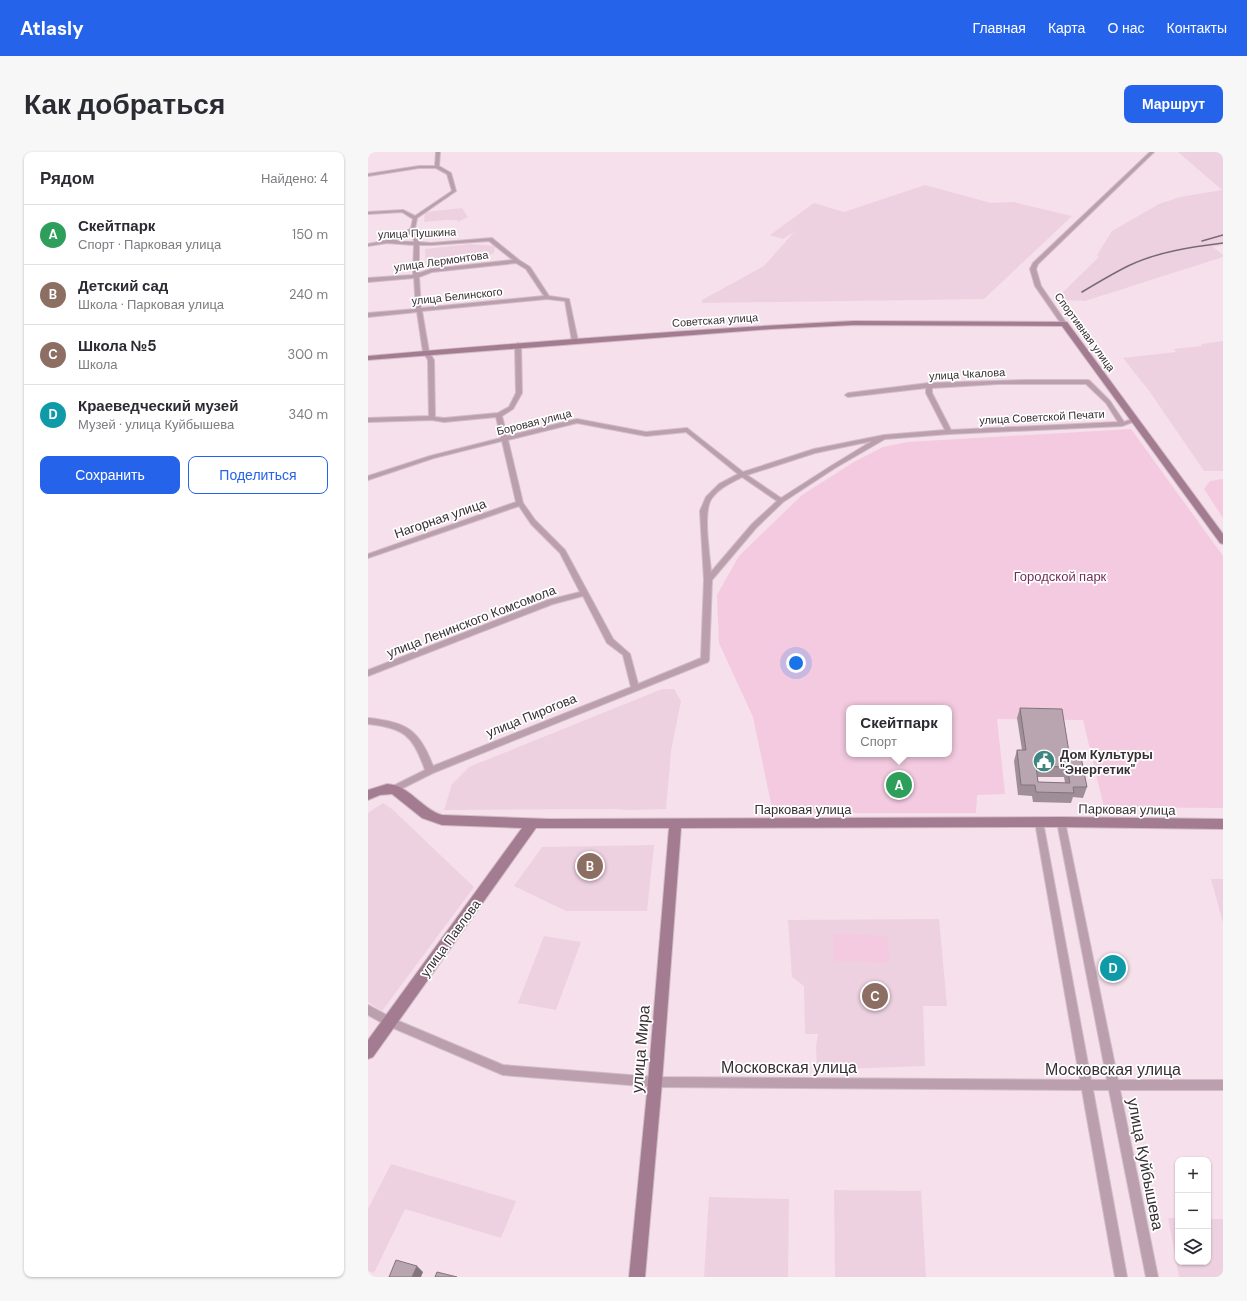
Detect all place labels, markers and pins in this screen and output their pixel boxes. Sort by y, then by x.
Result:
place label: Дом Культуры "Энергетик" [1060,746,1153,778]
public building icon: Дом Культуры "Энергетик" [1031,748,1057,774]
pin: A [886,770,912,800]
pin: B [577,851,603,881]
pin: D [1100,953,1126,983]
pin: C [862,981,888,1011]

